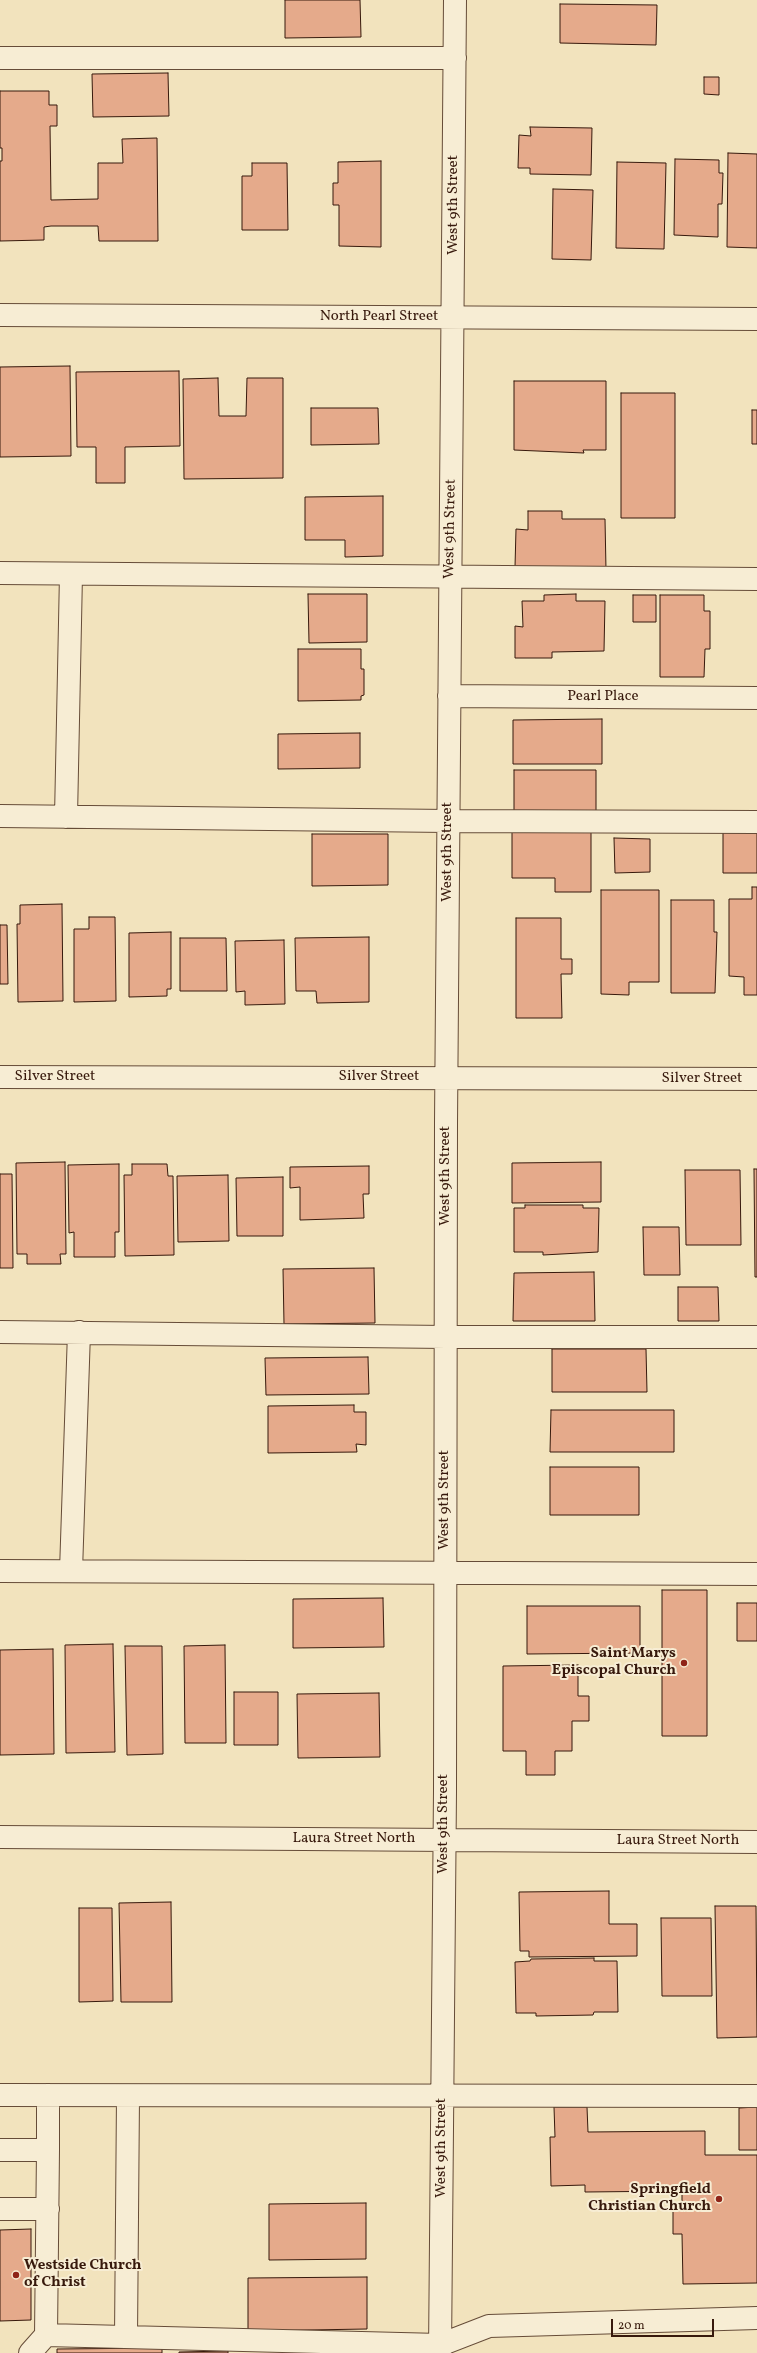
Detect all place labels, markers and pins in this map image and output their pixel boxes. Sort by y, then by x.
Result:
place label: Saint Marys Episcopal Church [552,1645,676,1680]
marker: Saint Marys Episcopal Church [679,1658,689,1668]
place label: Springfield Christian Church [588,2181,711,2216]
marker: Springfield Christian Church [714,2194,724,2204]
place label: Westside Church of Christ [24,2257,142,2292]
marker: Westside Church of Christ [11,2270,21,2280]

